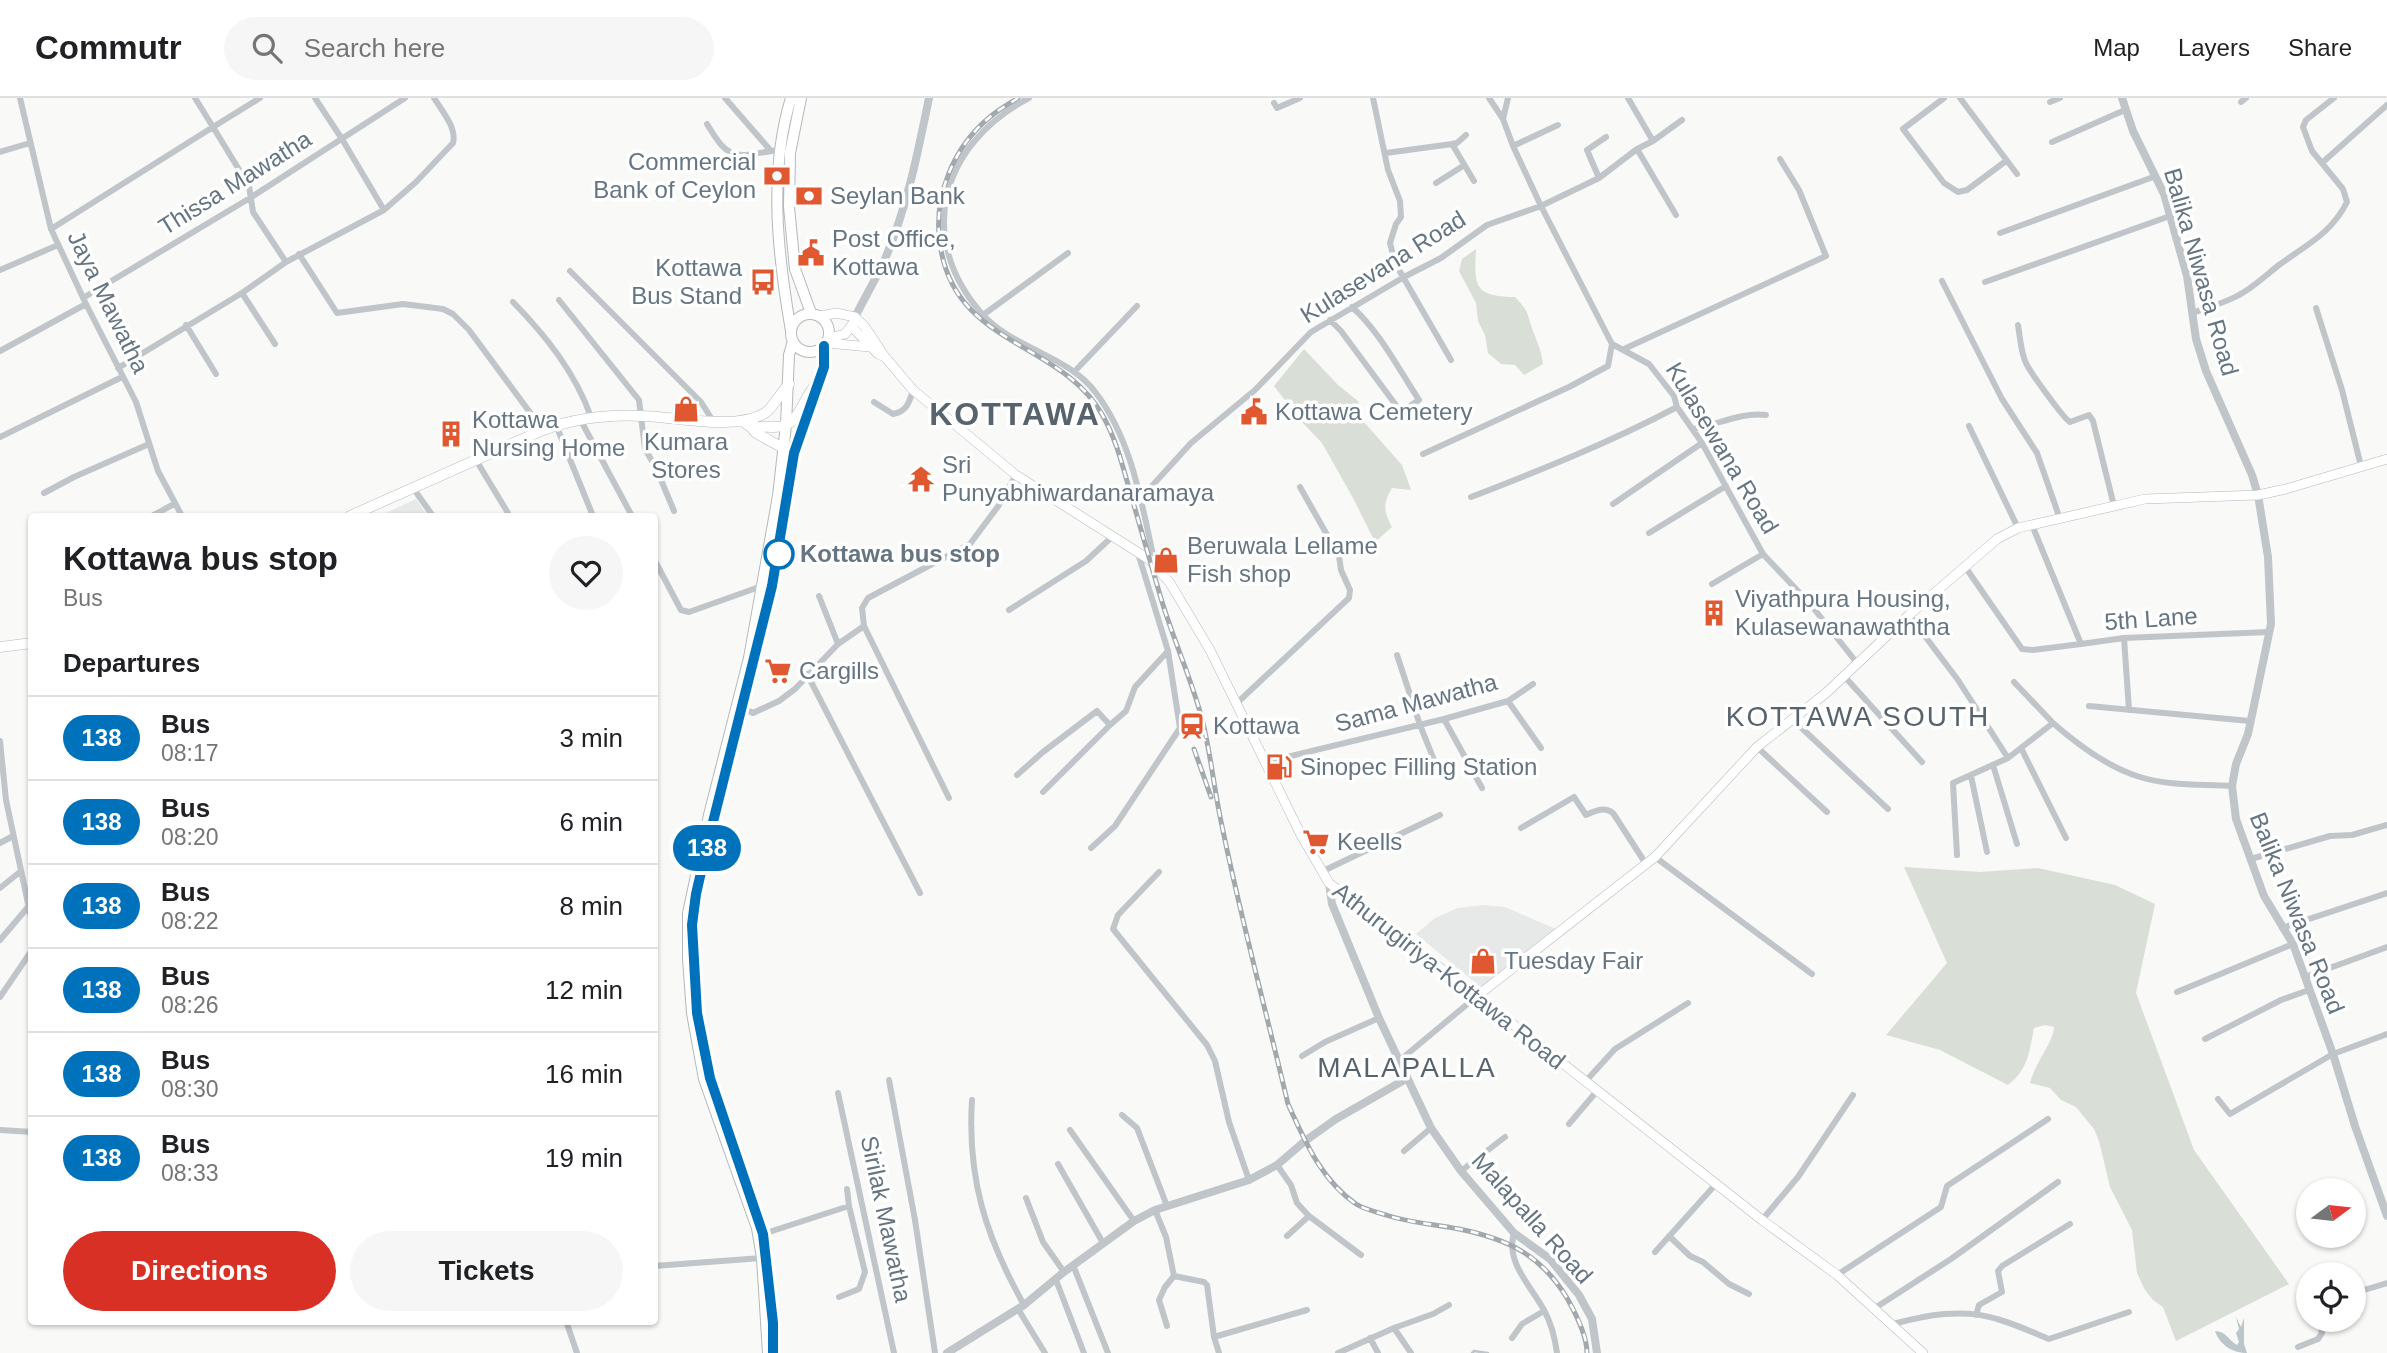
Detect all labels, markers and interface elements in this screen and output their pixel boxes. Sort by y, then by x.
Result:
search box [224,17,714,80]
text: Commutr [35,29,182,66]
icon: search [248,29,286,67]
text: Search here [304,33,445,63]
text: Map [2093,34,2140,61]
text: Layers [2178,34,2250,61]
text: Share [2288,34,2352,61]
street label: Thissa Mawatha [153,124,317,240]
place label: Commercial Bank of Ceylon [593,148,756,203]
bank icon: Commercial Bank of Ceylon [762,161,792,191]
street label: Balika Niwasa Road [2159,165,2244,379]
bank icon: Seylan Bank [794,181,824,211]
place label: Seylan Bank [830,182,966,209]
street label: Kulasevana Road [1295,205,1470,328]
place label: Post Office, Kottawa [832,225,956,280]
street label: Jaya Mawatha [62,226,155,378]
public building icon: Post Office, Kottawa [796,238,826,268]
place label: Kottawa Bus Stand [631,254,743,309]
bus stop icon: Kottawa Bus Stand [748,267,778,297]
street label: Kulasewana Road [1661,357,1784,538]
shop icon: Kumara Stores [671,394,701,424]
district label: KOTTAWA [929,396,1101,432]
public building icon: Kottawa Cemetery [1239,397,1269,427]
place label: Kottawa Cemetery [1275,398,1472,425]
place label: Kottawa Nursing Home [472,406,625,461]
building icon: Kottawa Nursing Home [436,419,466,449]
place label: Kumara Stores [644,428,729,483]
place label: Sri Punyabhiwardanaramaya [942,451,1215,506]
temple icon: Sri Punyabhiwardanaramaya [906,464,936,494]
place label: Beruwala Lellame Fish shop [1187,532,1378,587]
button: heart [549,536,623,610]
marker: Kottawa bus stop [764,539,794,569]
text: Kottawa bus stop [63,540,338,577]
place label: Kottawa bus stop [800,540,1000,567]
shop icon: Beruwala Lellame Fish shop [1151,545,1181,575]
text: Bus [63,585,103,611]
place label: Viyathpura Housing, Kulasewanawaththa [1735,585,1951,640]
building icon: Viyathpura Housing, Kulasewanawaththa [1699,598,1729,628]
street label: 5th Lane [2103,602,2199,635]
text: Departures [63,648,200,678]
supermarket icon: Cargills [763,656,793,686]
place label: Cargills [799,657,879,684]
street label: Sama Mawatha [1332,668,1501,737]
district label: KOTTAWA SOUTH [1726,701,1990,732]
text: Bus [161,709,210,739]
station icon: Kottawa [1177,711,1207,741]
place label: Kottawa [1213,712,1300,739]
text: 3 min [559,723,623,753]
text: 138 [81,724,122,751]
text: 08:17 [161,740,219,766]
fuel station icon: Sinopec Filling Station [1264,752,1294,782]
place label: Sinopec Filling Station [1300,753,1537,780]
text: Bus [161,793,210,823]
text: 6 min [559,807,623,837]
text: 138 [81,808,122,835]
street label: Balika Niwasa Road [2245,808,2350,1017]
text: 08:20 [161,824,219,850]
line badge: 138 [667,825,747,871]
supermarket icon: Keells [1301,827,1331,857]
place label: Keells [1337,828,1402,855]
text: 138 [687,834,727,861]
text: Bus [161,877,210,907]
street label: Athurugiriya-Kottawa Road [1328,877,1571,1075]
text: 8 min [559,891,623,921]
text: 138 [81,892,122,919]
text: 08:22 [161,908,219,934]
shop icon: Tuesday Fair [1468,946,1498,976]
place label: Tuesday Fair [1504,947,1643,974]
text: Bus [161,961,210,991]
text: 12 min [545,975,623,1005]
text: 138 [81,976,122,1003]
text: 08:26 [161,992,219,1018]
text: Bus [161,1045,210,1075]
district label: MALAPALLA [1317,1052,1497,1083]
text: 16 min [545,1059,623,1089]
text: 138 [81,1060,122,1087]
text: 08:30 [161,1076,219,1102]
text: Bus [161,1129,210,1159]
street label: Sirilak Mawatha [856,1133,917,1305]
text: 19 min [545,1143,623,1173]
text: 138 [81,1144,122,1171]
street label: Malapalla Road [1467,1147,1598,1289]
text: 08:33 [161,1160,219,1186]
north arrow [2296,1178,2366,1248]
map controls [2296,1178,2366,1332]
button: Directions [63,1231,336,1311]
button: Tickets [350,1231,623,1311]
button: locate [2296,1262,2366,1332]

